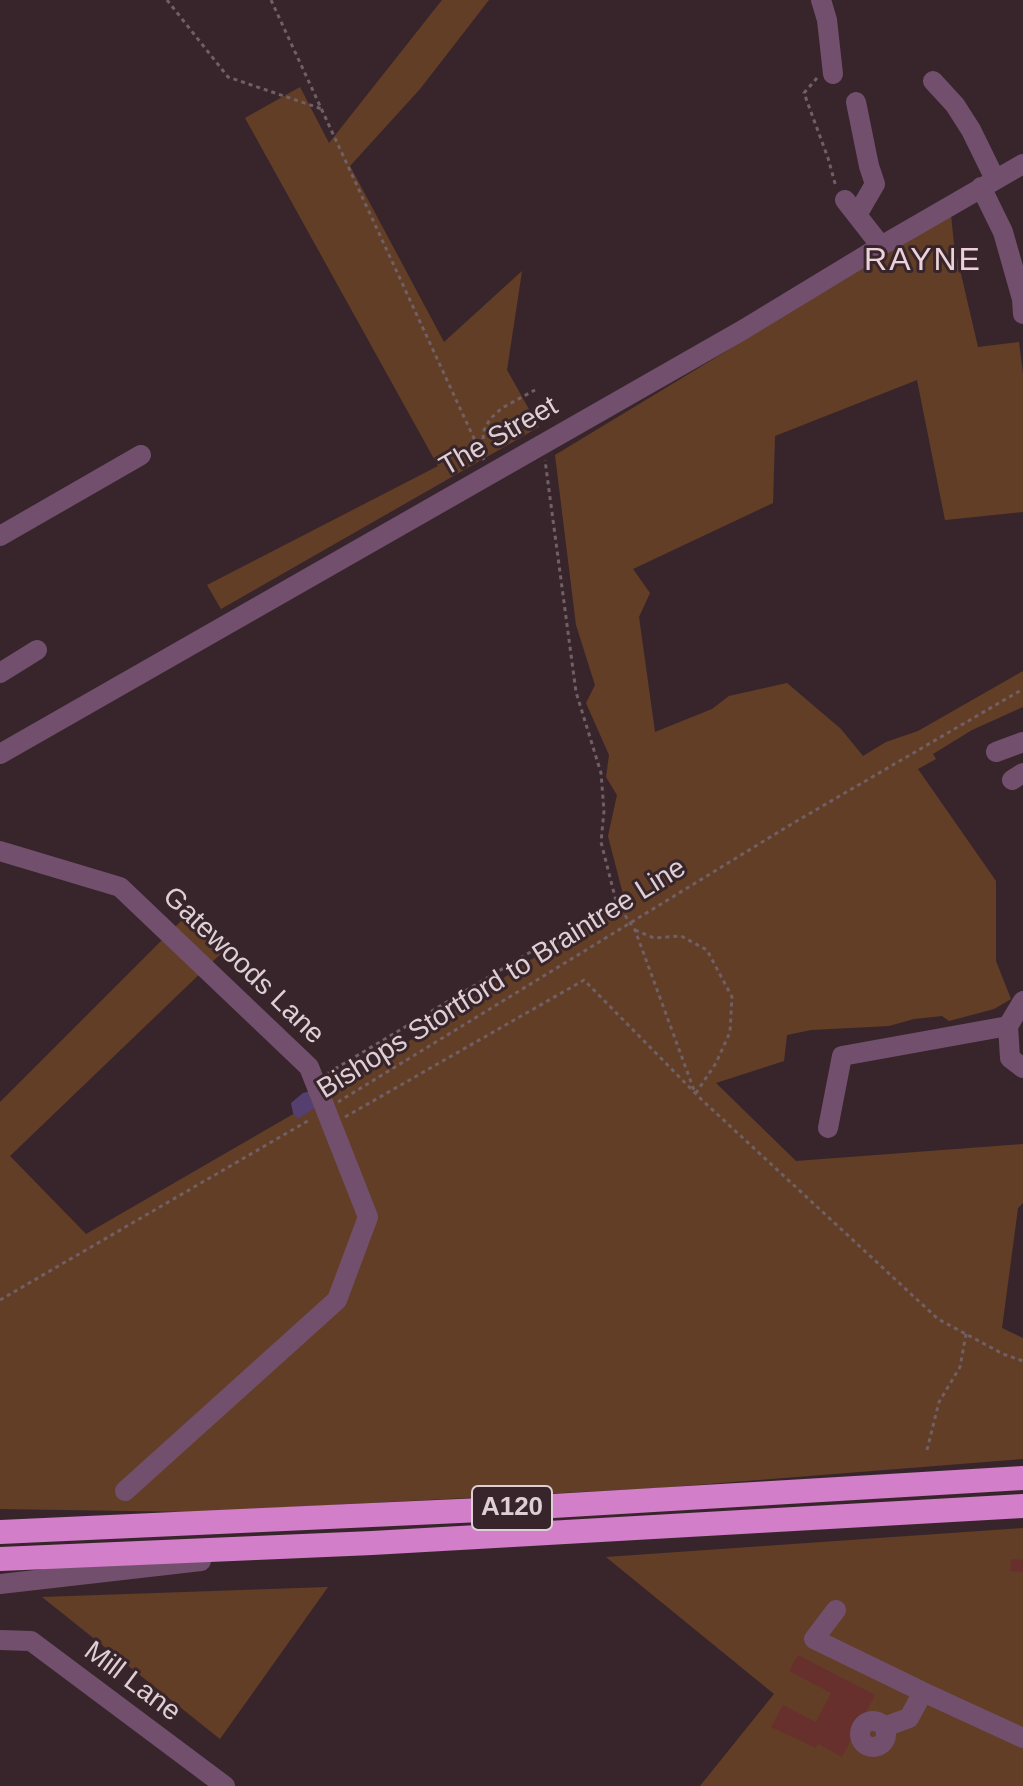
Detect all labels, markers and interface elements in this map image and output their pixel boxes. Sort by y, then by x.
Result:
district label: RAYNE [864,242,982,280]
street label: The Street [434,390,564,484]
street label: Bishops Stortford to Braintree Line [312,851,692,1107]
street label: Gatewoods Lane [155,880,331,1052]
road number: A120 [472,1486,552,1530]
street label: Mill Lane [77,1635,187,1729]

